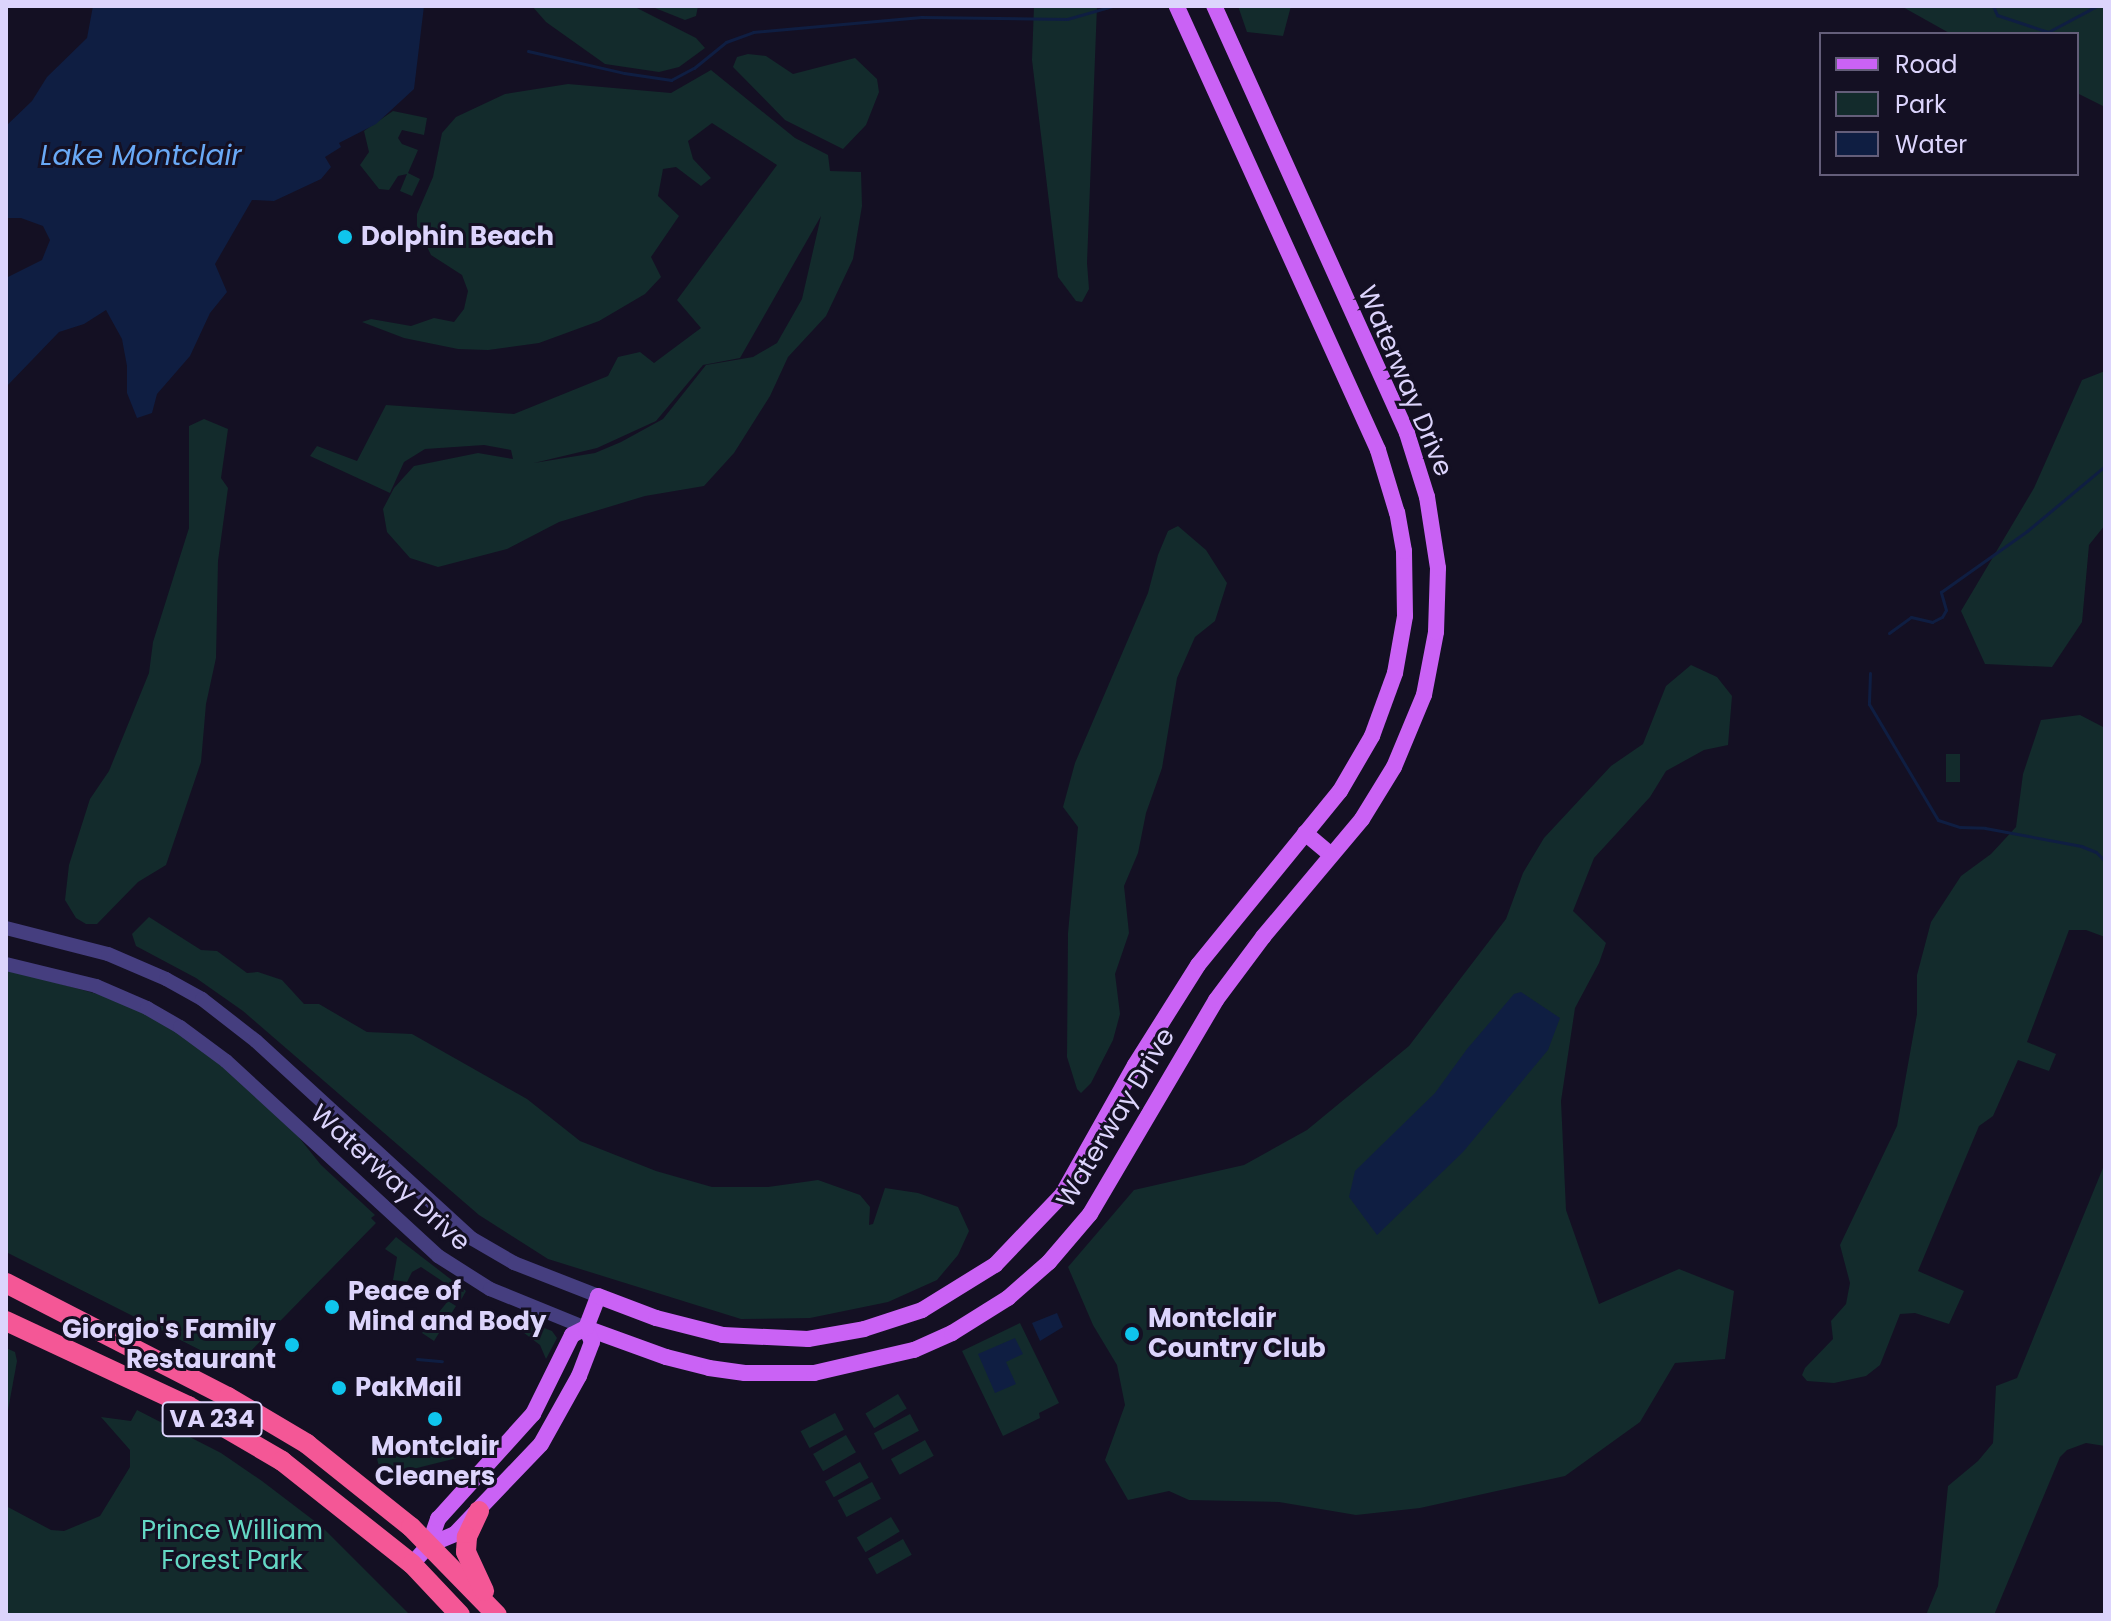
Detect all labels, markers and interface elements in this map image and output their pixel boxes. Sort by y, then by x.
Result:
legend [1819,32,2079,176]
text: Road [1895,48,1957,81]
text: Park [1895,88,1946,121]
text: Water [1895,128,1967,161]
water label: Lake Montclair [40,139,242,173]
place label: Dolphin Beach [361,221,554,253]
marker: Dolphin Beach [336,228,354,246]
street label: Waterway Drive [1351,281,1459,481]
street label: Waterway Drive [1050,1023,1182,1213]
street label: Waterway Drive [304,1098,476,1258]
place label: Peace of Mind and Body [348,1276,546,1338]
marker: Peace of Mind and Body [323,1298,341,1316]
place label: Montclair Country Club [1148,1303,1326,1364]
place label: Giorgio's Family Restaurant [62,1314,276,1376]
marker: Montclair Country Club [1123,1325,1141,1343]
marker: Giorgio's Family Restaurant [283,1336,301,1354]
place label: PakMail [355,1372,462,1404]
marker: PakMail [330,1379,348,1397]
road number: VA 234 [160,1399,264,1439]
marker: Montclair Cleaners [426,1410,444,1428]
place label: Montclair Cleaners [371,1431,499,1492]
park label: Prince William Forest Park [141,1515,323,1576]

